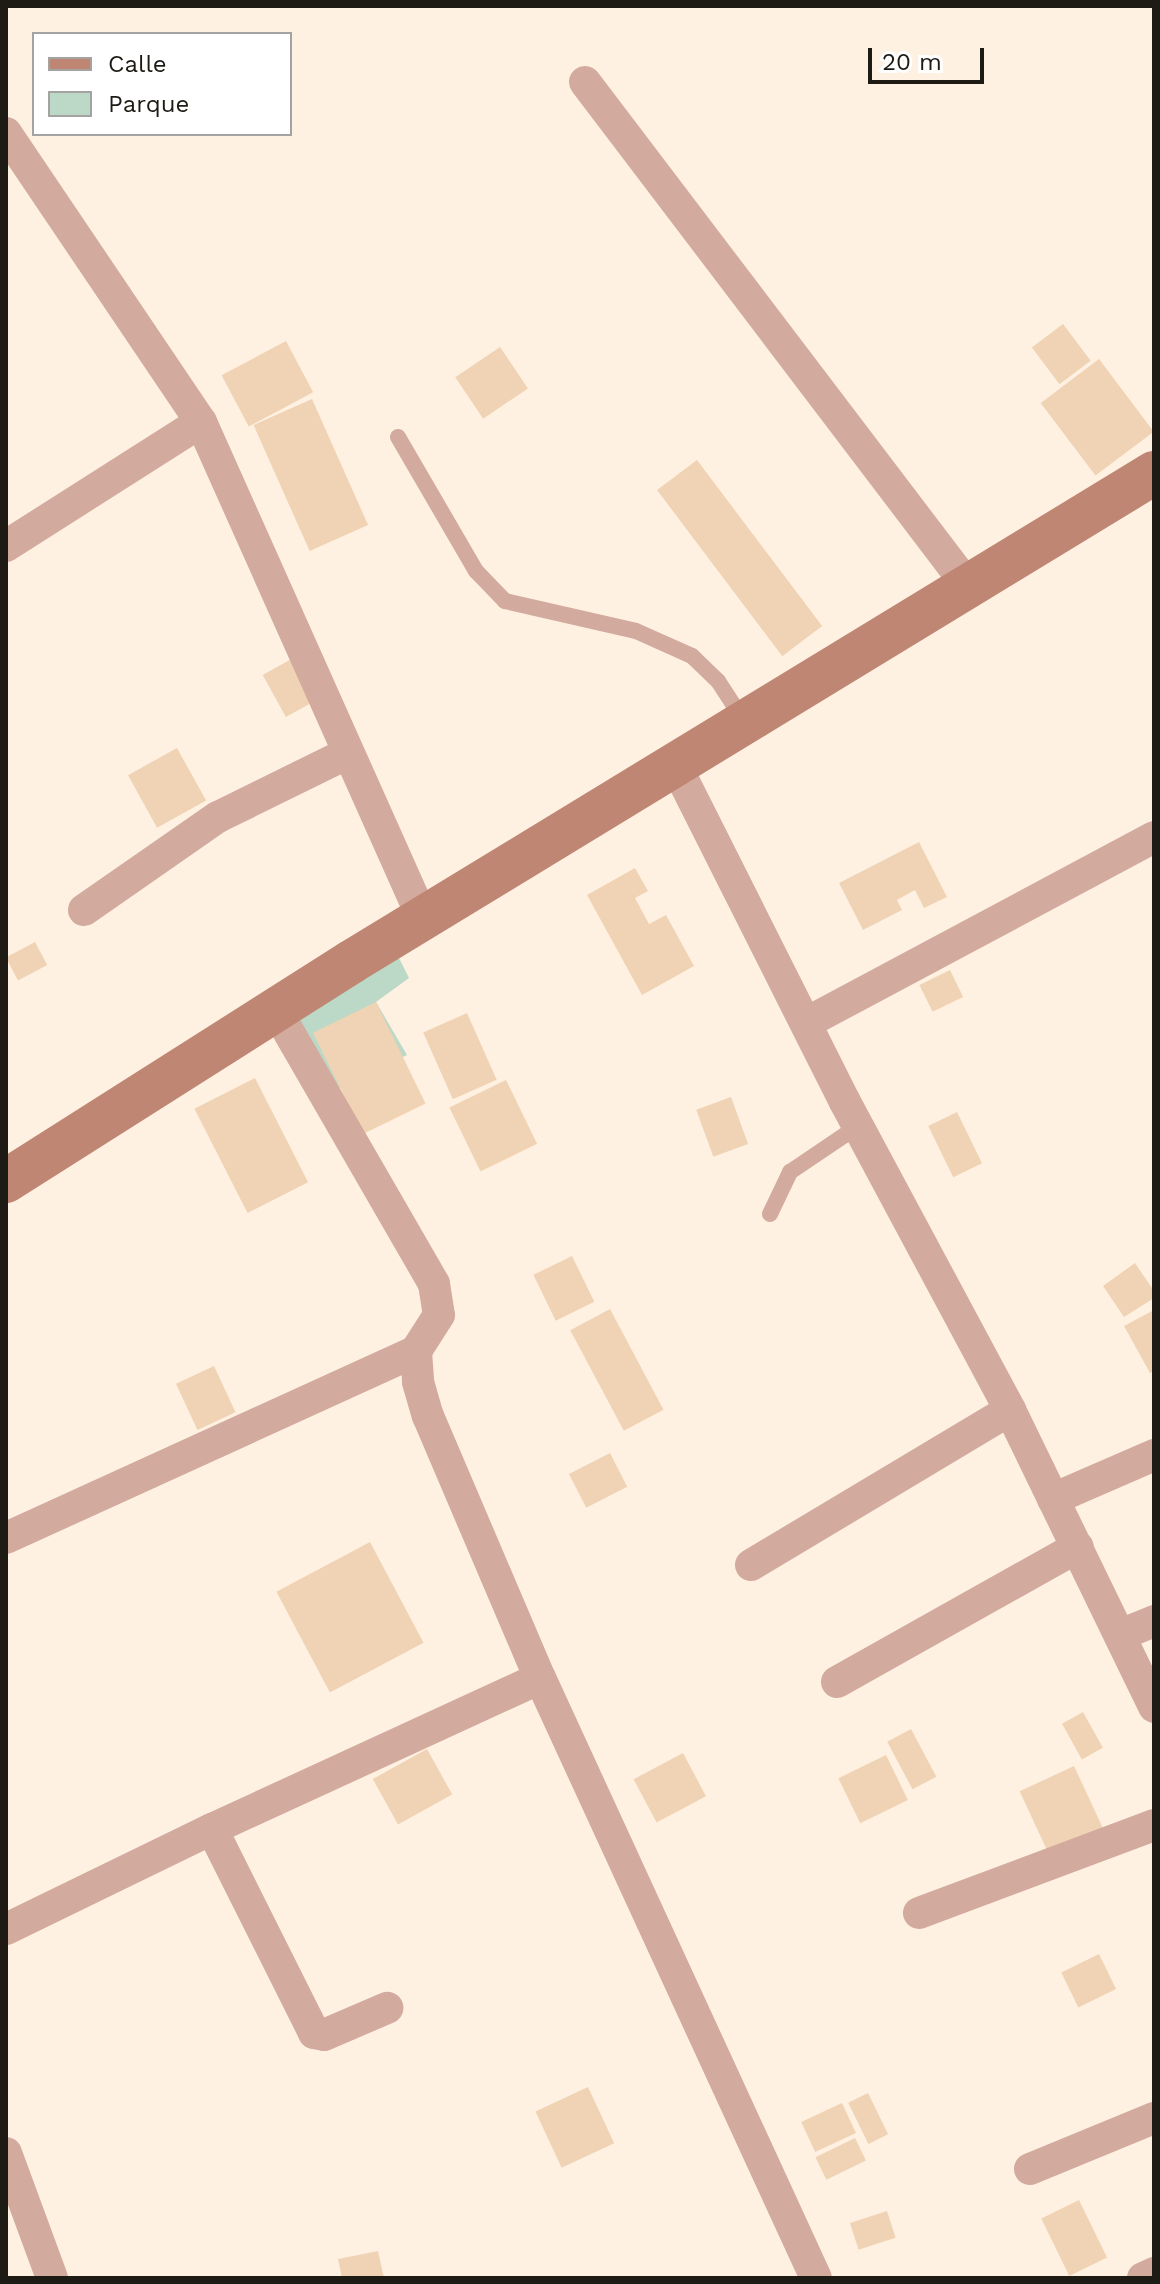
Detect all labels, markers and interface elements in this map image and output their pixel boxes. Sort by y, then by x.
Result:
legend [32,32,292,136]
scale bar [872,32,988,82]
text: 20 m [882,48,942,76]
text: Calle [108,50,167,78]
text: Parque [108,90,189,118]

